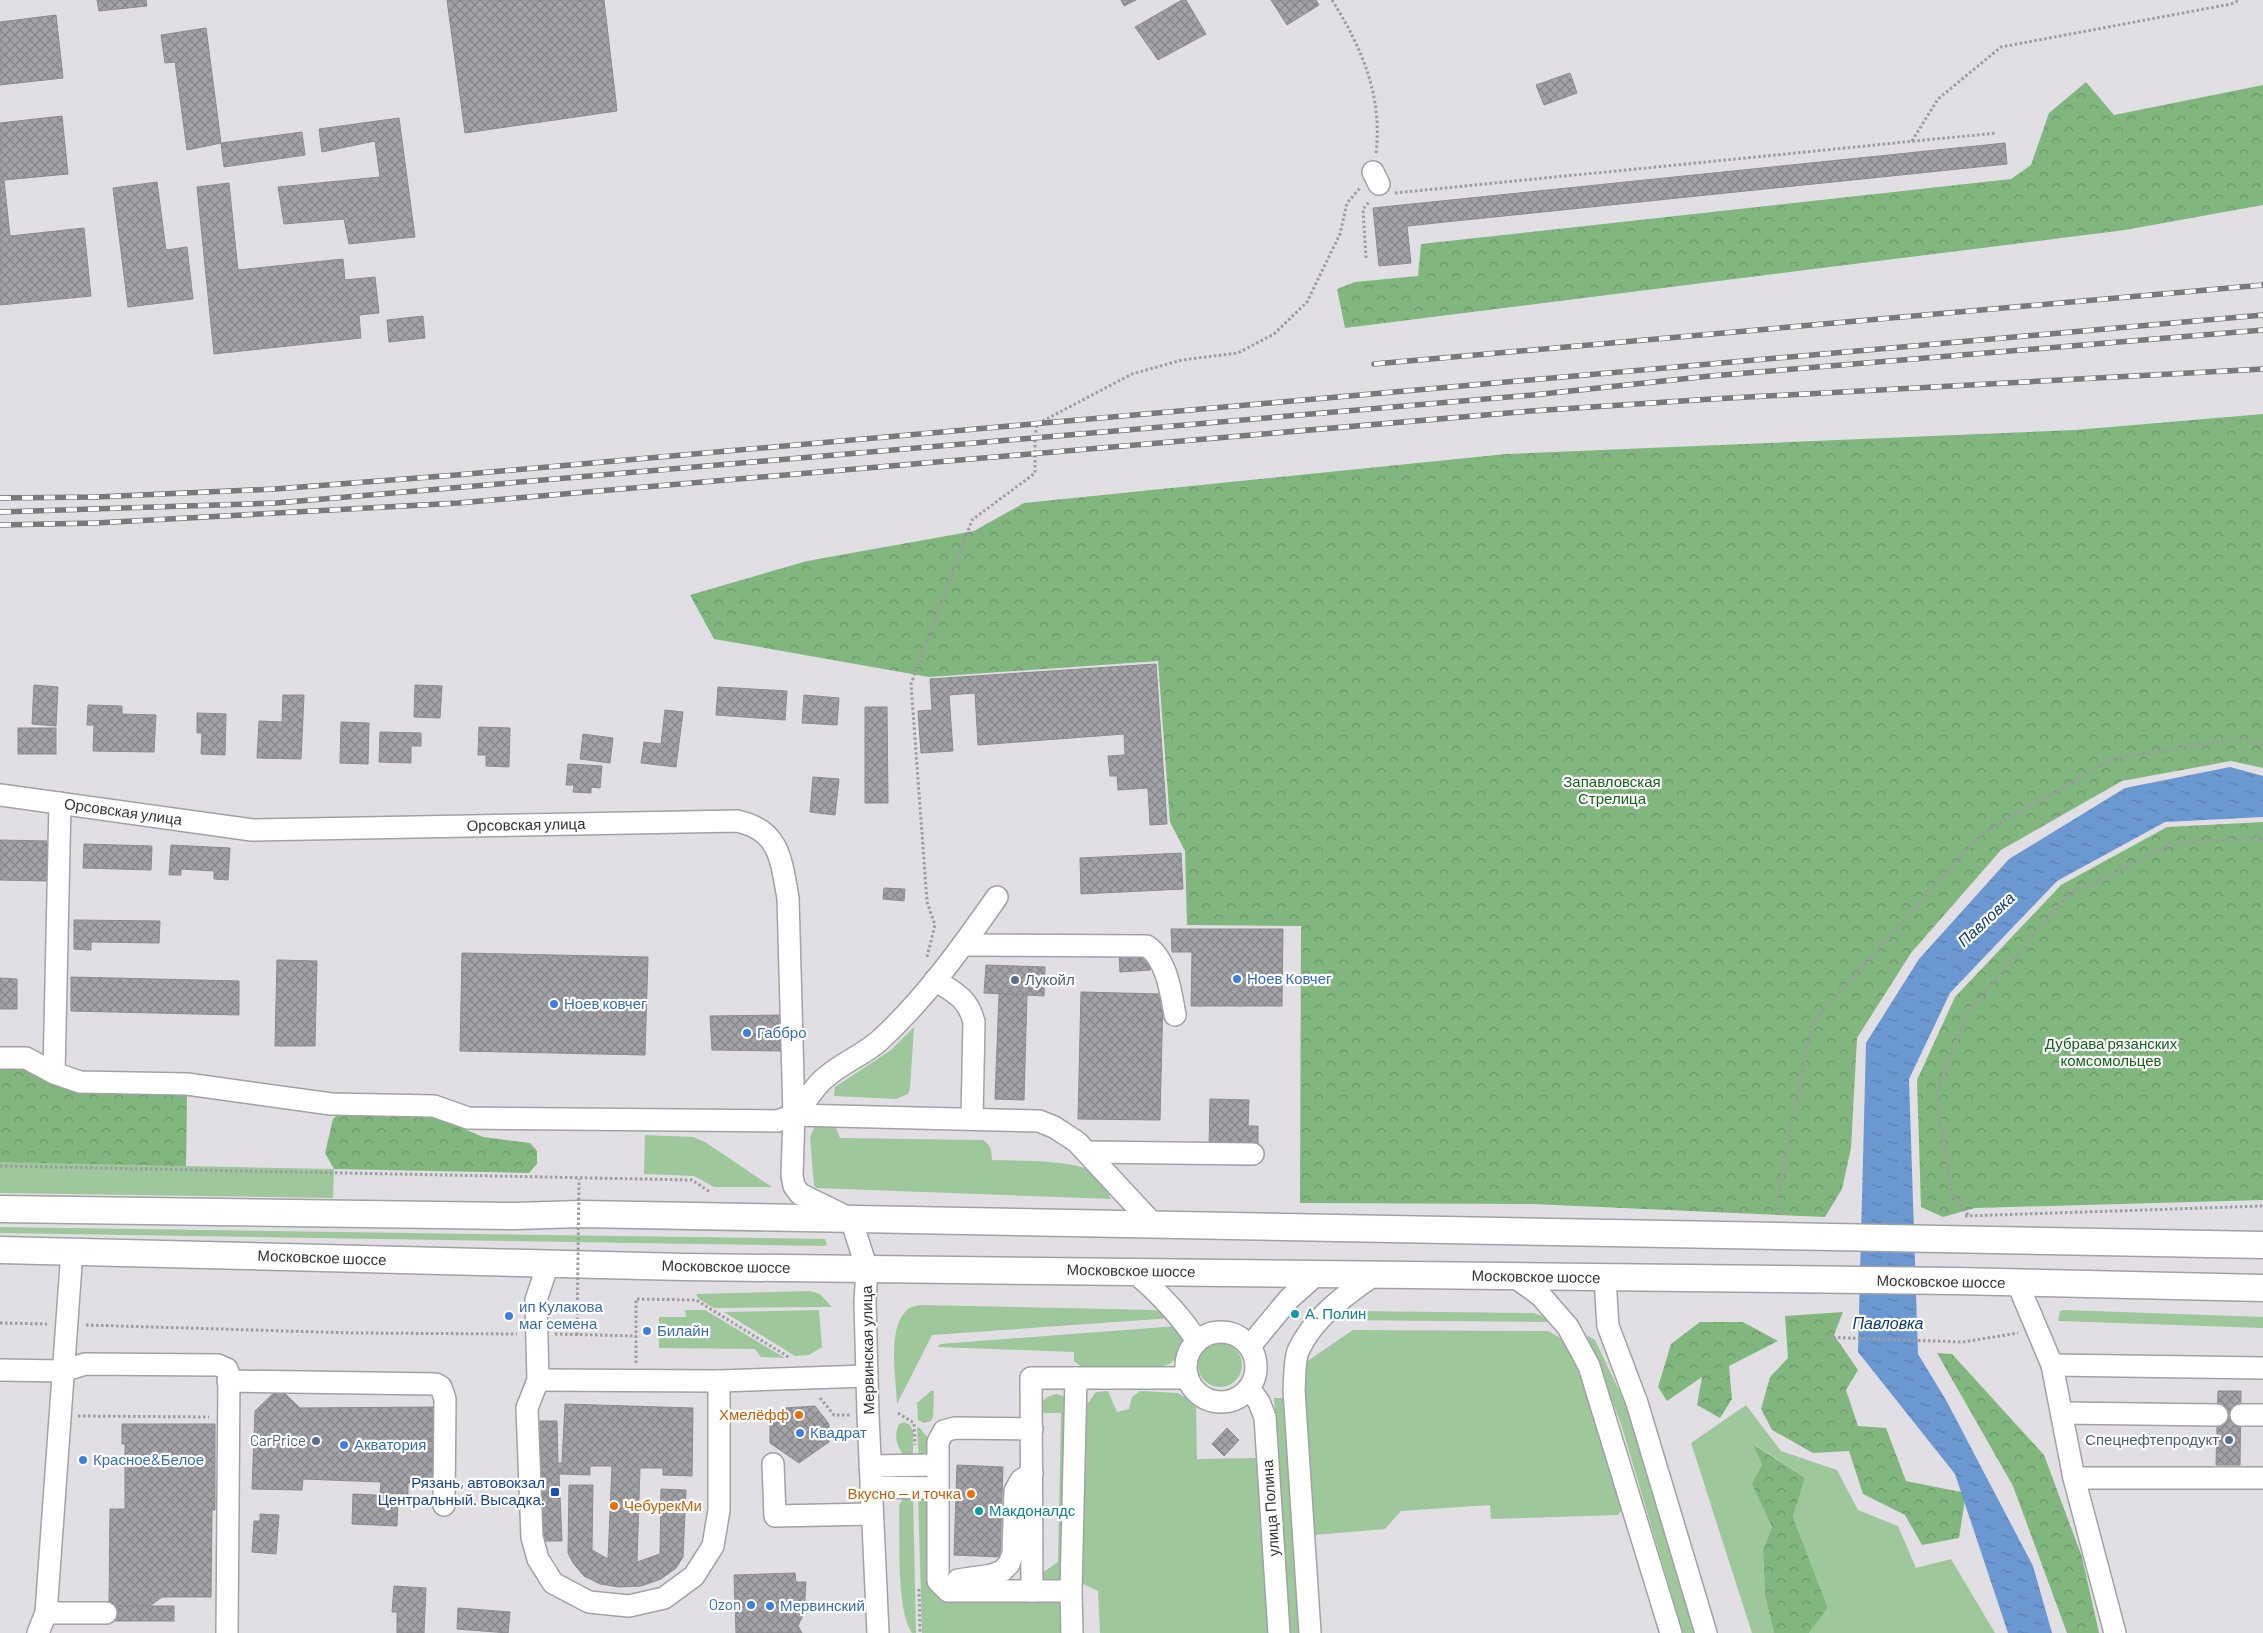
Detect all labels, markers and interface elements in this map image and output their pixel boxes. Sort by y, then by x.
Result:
park label: Запавловская Стрелица [1563,772,1661,807]
street label: Орсовская улица [63,794,184,828]
street label: Орсовская улица [466,814,586,834]
water label: Павловка [1953,887,2018,950]
place label: Ноев Ковчег [1247,969,1332,987]
place label: Лукойл [1025,970,1075,988]
marker: Ноев Ковчег [1231,973,1243,985]
marker: Лукойл [1009,974,1021,986]
place label: Ноев ковчег [564,994,647,1012]
marker: Ноев ковчег [548,998,560,1010]
place label: Габбро [757,1023,807,1041]
marker: Габбро [741,1027,753,1039]
park label: Дубрава рязанских комсомольцев [2045,1034,2178,1069]
street label: Московское шоссе [257,1246,387,1268]
street label: Московское шоссе [661,1256,791,1276]
street label: Московское шоссе [1066,1260,1196,1280]
street label: Московское шоссе [1471,1266,1601,1286]
street label: Московское шоссе [1876,1271,2006,1291]
street label: Мервинская улица [857,1285,877,1415]
place label: ип Кулакова маг семена [519,1297,603,1332]
place label: А. Полин [1305,1304,1366,1322]
marker: А. Полин [1289,1308,1301,1320]
marker: ип Кулакова маг семена [503,1310,515,1322]
water label: Павловка [1852,1313,1924,1332]
place label: Билайн [657,1321,709,1339]
marker: Билайн [641,1325,653,1337]
place label: Хмелёфф [719,1405,789,1423]
marker: Хмелёфф [793,1409,805,1421]
place label: Квадрат [810,1423,867,1441]
marker: Квадрат [794,1427,806,1439]
place label: Спецнефтепродукт [2085,1430,2219,1448]
place label: CarPrice [250,1431,306,1449]
marker: Спецнефтепродукт [2223,1434,2235,1446]
marker: CarPrice [310,1435,322,1447]
place label: Акватория [354,1435,426,1453]
marker: Акватория [338,1439,350,1451]
place label: Красное&Белое [93,1450,204,1468]
marker: Красное&Белое [77,1454,89,1466]
street label: улица Полина [1258,1459,1282,1557]
place label: Рязань, автовокзал Центральный. Высадка. [378,1473,545,1508]
place label: Вкусно — и точка [847,1484,962,1502]
marker: Рязань, автовокзал Центральный. Высадка. [549,1486,561,1498]
marker: Вкусно — и точка [965,1488,977,1500]
place label: ЧебурекМи [624,1496,702,1514]
marker: ЧебурекМи [608,1500,620,1512]
place label: Макдоналдс [989,1501,1076,1519]
marker: Макдоналдс [973,1505,985,1517]
place label: Ozon [709,1595,741,1613]
place label: Мервинский [780,1596,865,1614]
marker: Ozon [745,1599,757,1611]
marker: Мервинский [764,1600,776,1612]

